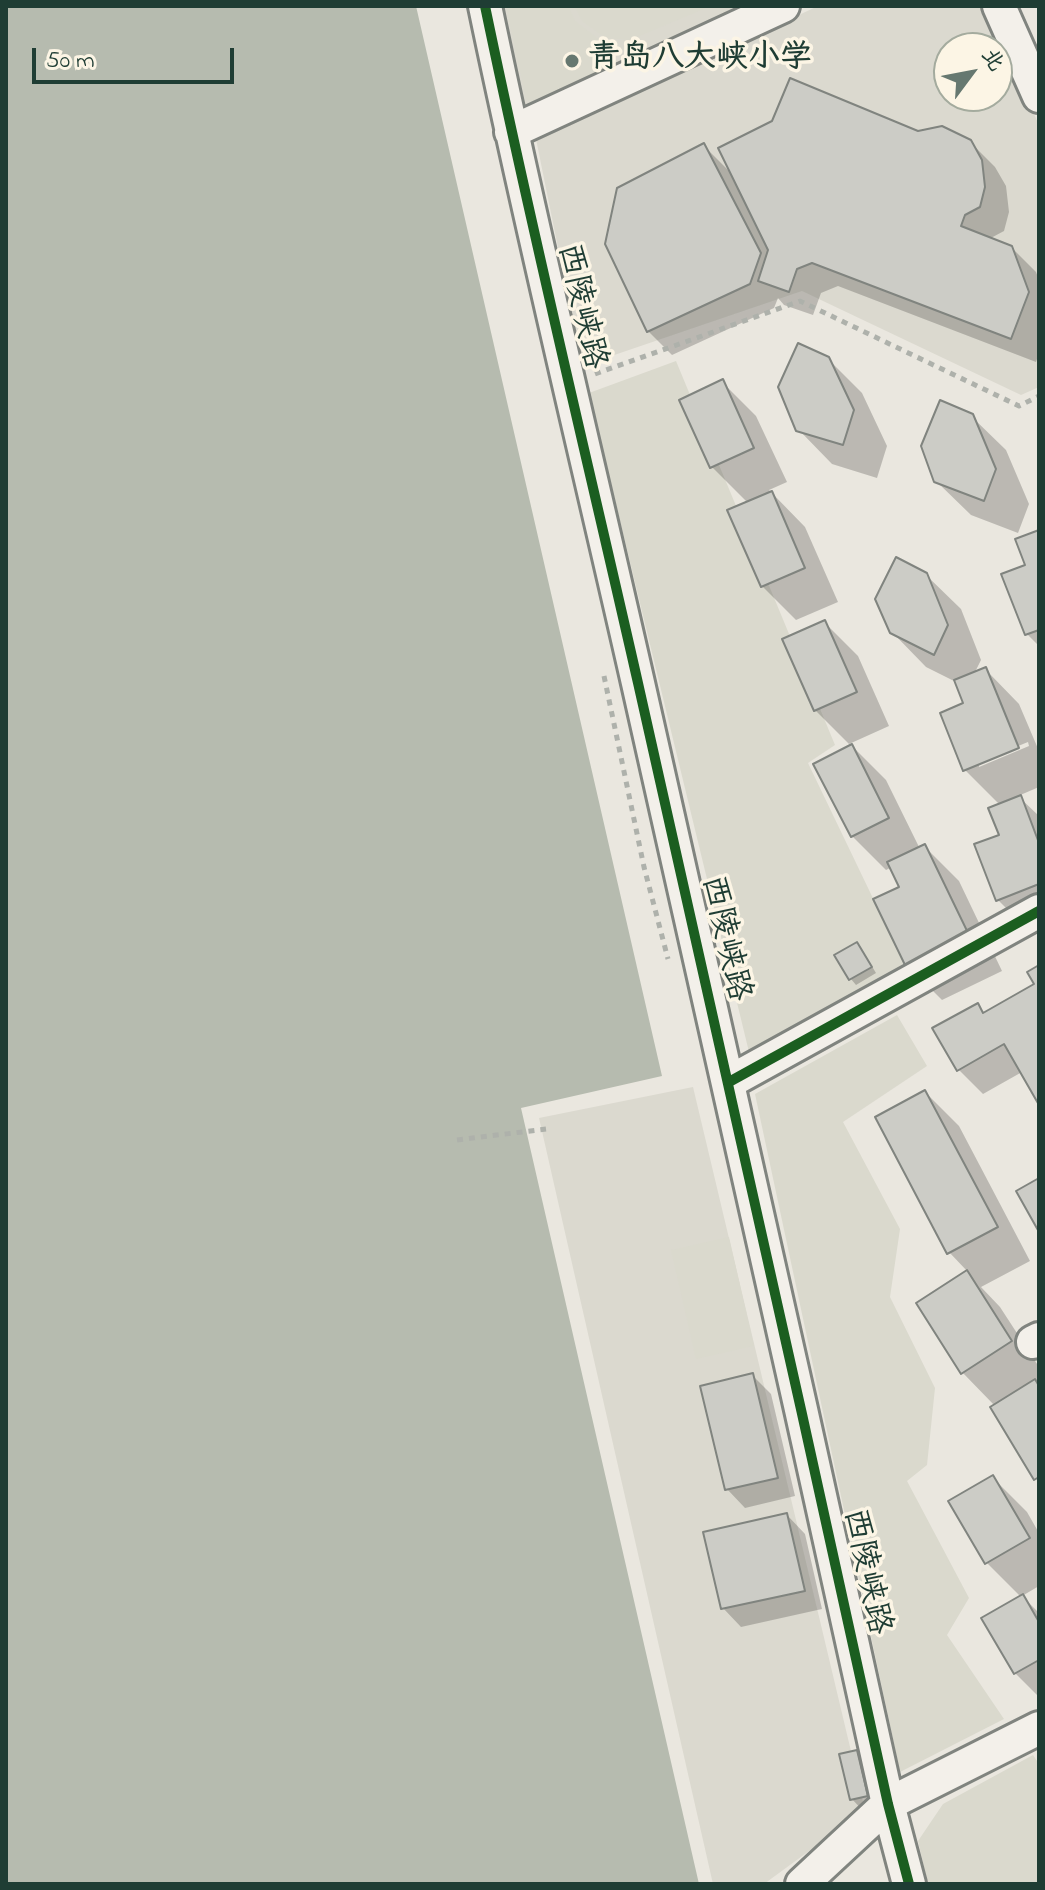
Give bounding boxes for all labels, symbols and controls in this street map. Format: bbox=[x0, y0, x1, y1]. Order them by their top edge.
scale bar bbox=[36, 32, 238, 82]
north arrow bbox=[933, 32, 1013, 112]
place label: 青岛八大峡小学 bbox=[588, 42, 812, 80]
text: 北 bbox=[972, 43, 1011, 78]
text: 50 m bbox=[46, 44, 95, 79]
marker: 青岛八大峡小学 bbox=[563, 52, 581, 70]
street label: 西陵峡路 bbox=[546, 240, 612, 374]
street label: 西陵峡路 bbox=[690, 872, 756, 1006]
street label: 西陵峡路 bbox=[832, 1505, 896, 1639]

